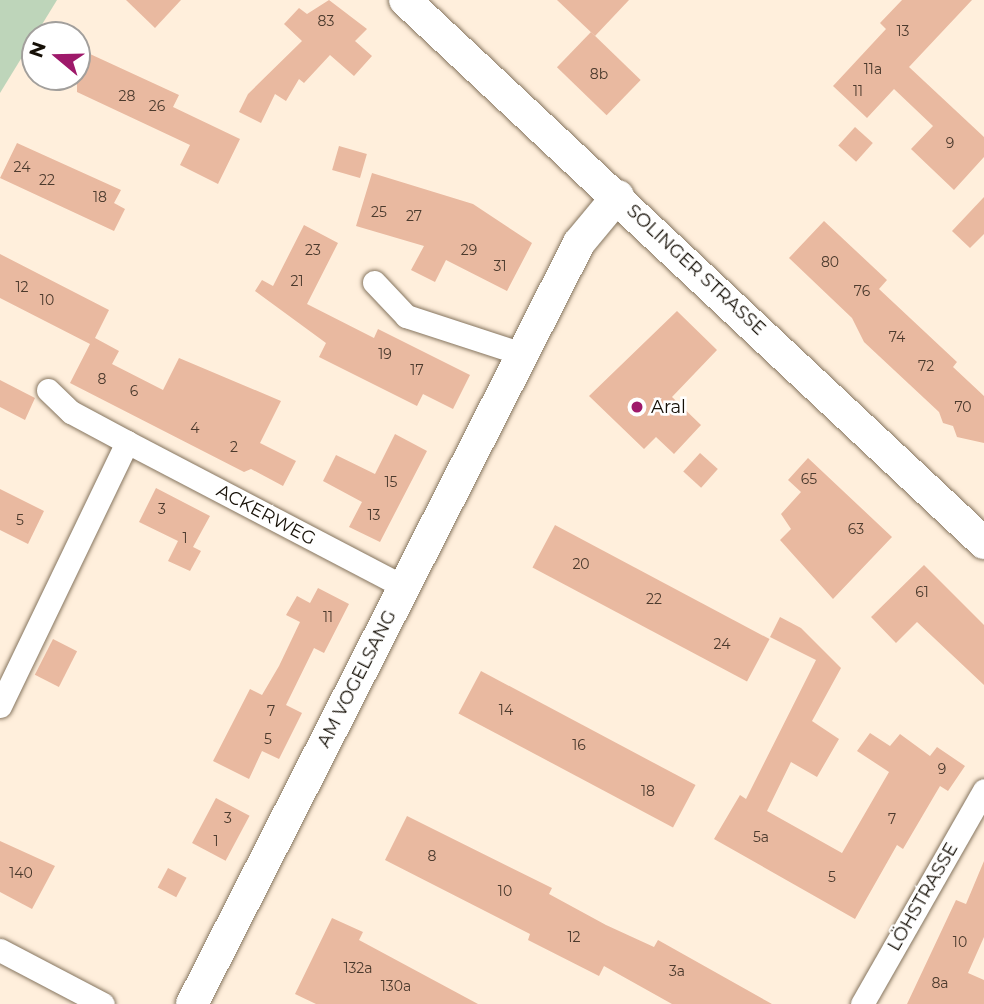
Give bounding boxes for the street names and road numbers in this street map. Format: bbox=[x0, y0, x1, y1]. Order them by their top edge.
street label: SOLINGER STRASSE bbox=[622, 200, 770, 340]
street label: ACKERWEG bbox=[213, 480, 319, 550]
street label: AM VOGELSANG bbox=[313, 607, 401, 751]
street label: LÖHSTRASSE bbox=[883, 839, 963, 955]

